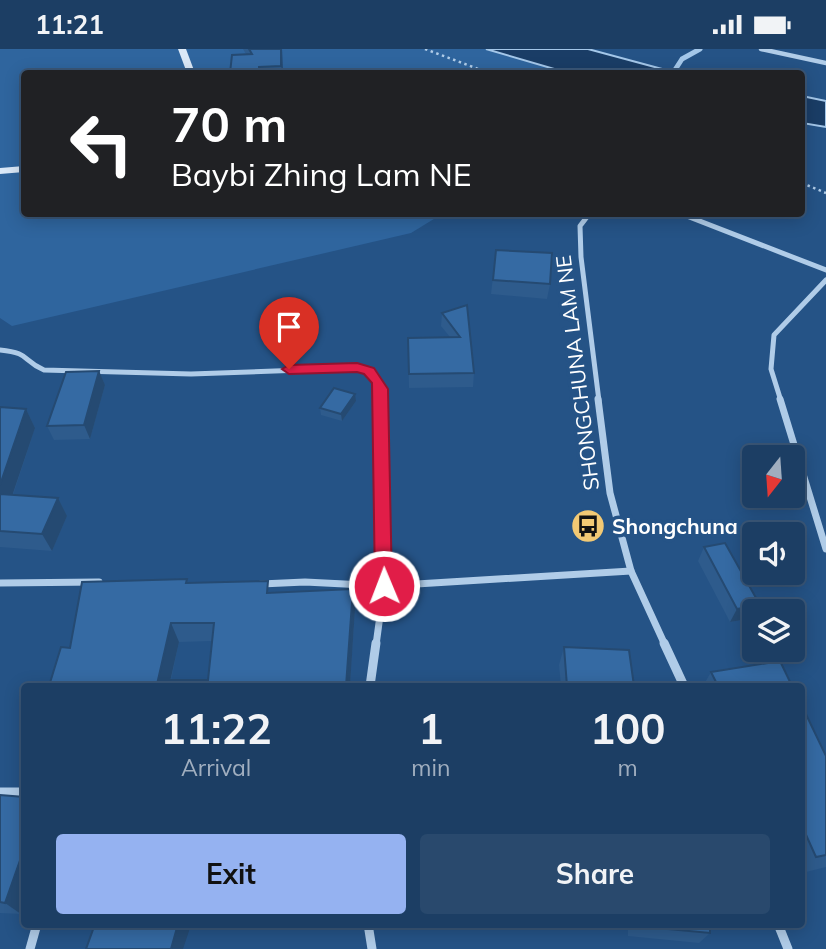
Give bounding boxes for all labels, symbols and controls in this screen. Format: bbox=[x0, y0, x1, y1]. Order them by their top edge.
text: 11:21 bbox=[35, 8, 104, 41]
text: 70 m bbox=[171, 93, 287, 154]
icon: left bbox=[56, 98, 147, 189]
text: Baybi Zhing Lam NE bbox=[171, 154, 472, 194]
street label: SHONGCHUNA LAM NE bbox=[550, 254, 604, 492]
pin bbox=[259, 297, 319, 369]
icon: arrive bbox=[270, 308, 308, 346]
north arrow bbox=[742, 445, 805, 507]
map controls bbox=[742, 445, 805, 662]
bus stop icon: Shongchuna bbox=[569, 507, 607, 545]
place label: Shongchuna bbox=[612, 513, 738, 539]
button: sound bbox=[742, 522, 805, 585]
position arrow bbox=[347, 549, 421, 623]
button: layers bbox=[742, 599, 805, 662]
text: 11:22 bbox=[161, 702, 272, 755]
text: 1 bbox=[418, 702, 443, 755]
text: 100 bbox=[590, 702, 665, 755]
text: Arrival bbox=[181, 753, 251, 782]
text: min bbox=[411, 753, 450, 782]
text: m bbox=[618, 753, 638, 782]
button: Exit bbox=[56, 834, 406, 914]
button: Share bbox=[420, 834, 770, 914]

